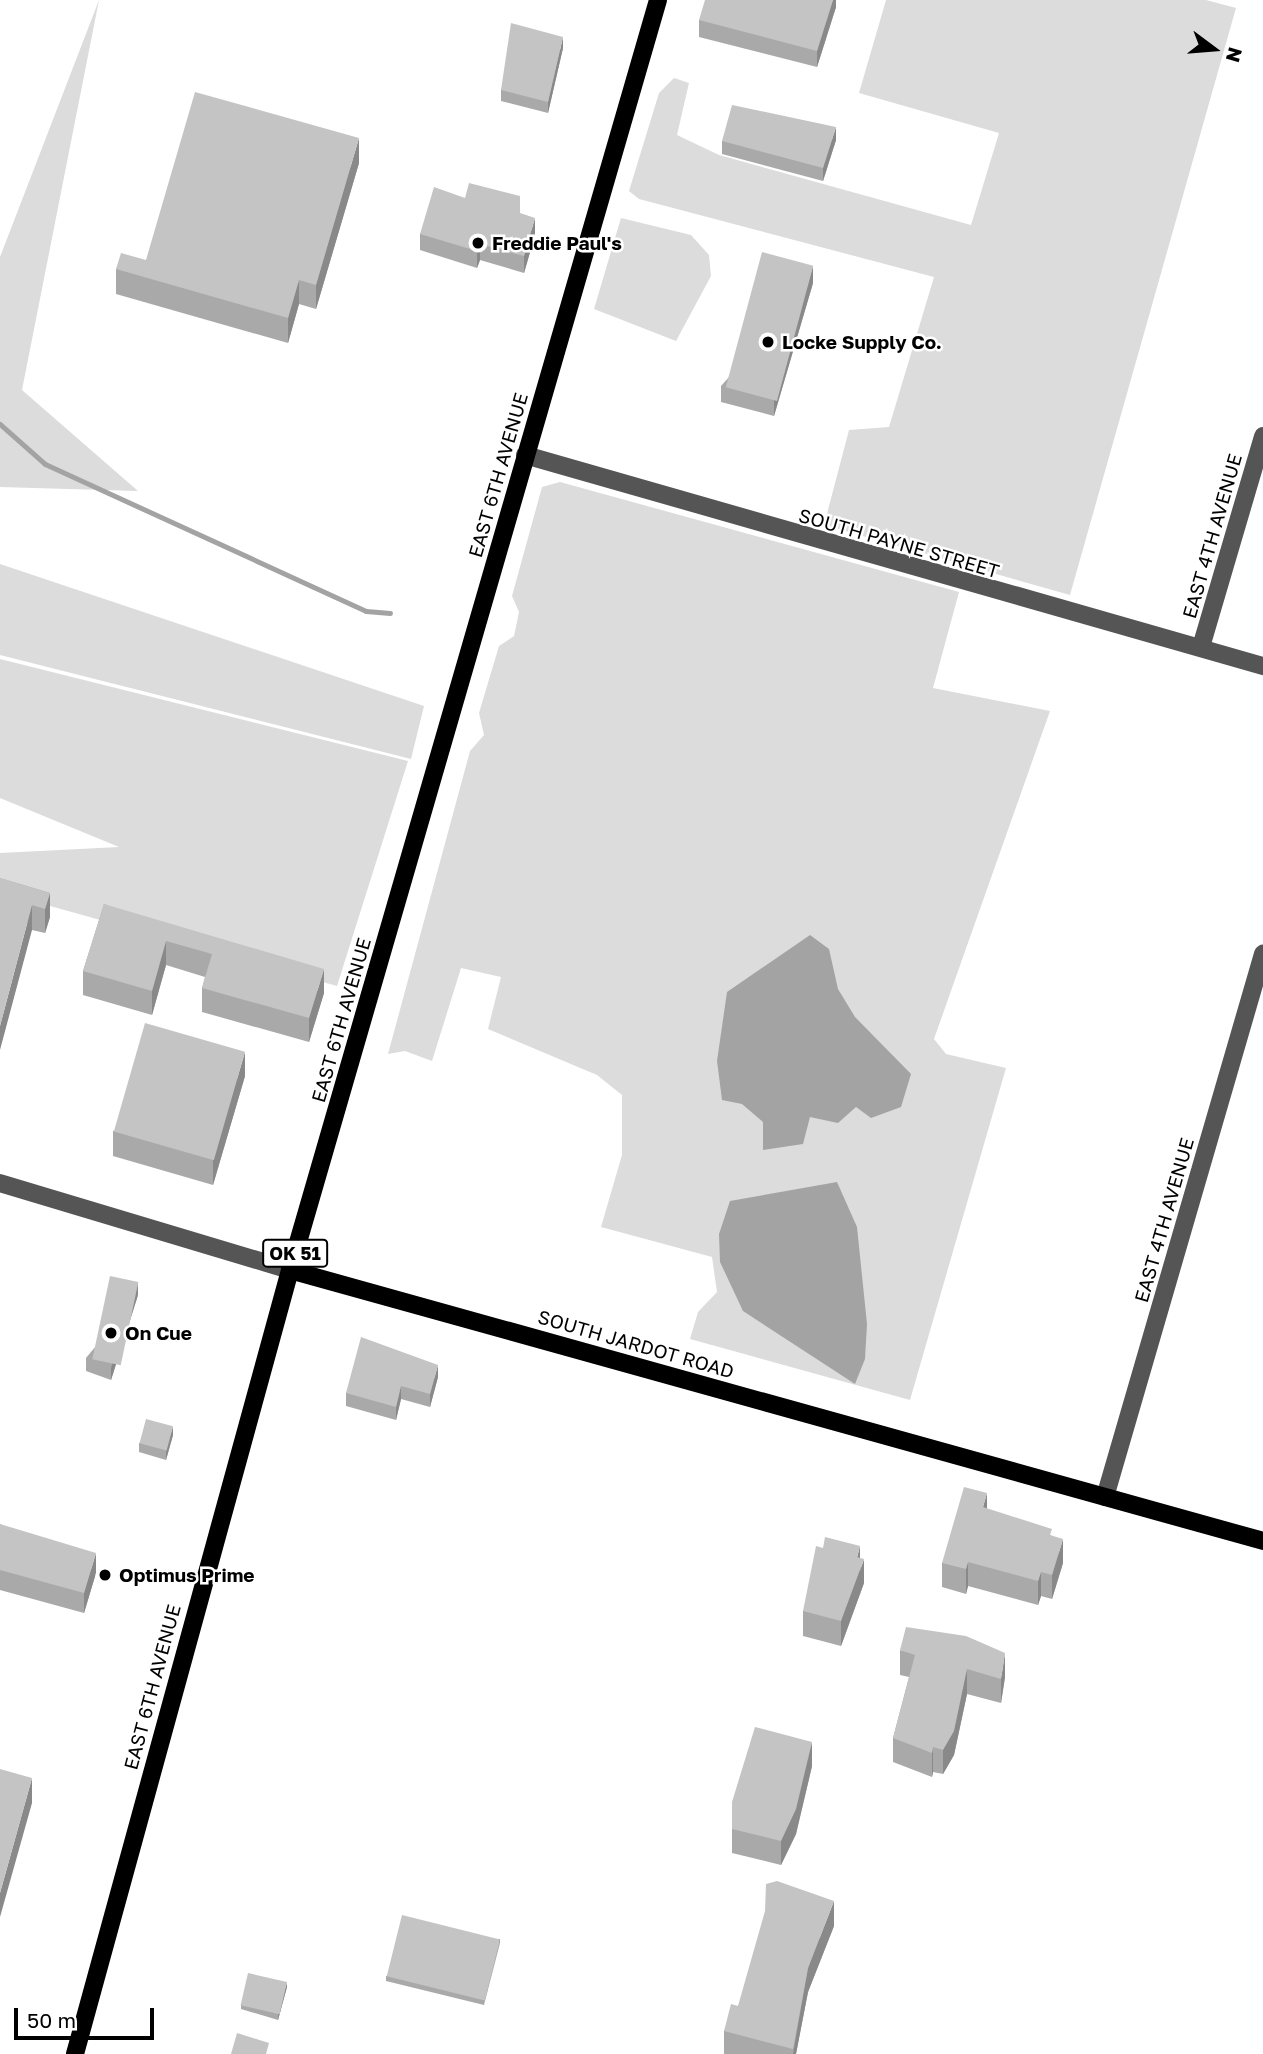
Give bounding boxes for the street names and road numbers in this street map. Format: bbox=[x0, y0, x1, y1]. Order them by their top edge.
street label: EAST 6TH AVENUE bbox=[464, 390, 532, 560]
street label: EAST 4TH AVENUE bbox=[1178, 451, 1246, 621]
street label: SOUTH PAYNE STREET bbox=[796, 503, 1002, 583]
street label: EAST 6TH AVENUE bbox=[307, 935, 375, 1105]
street label: EAST 4TH AVENUE bbox=[1130, 1135, 1198, 1305]
road number: OK 51 bbox=[262, 1238, 328, 1268]
street label: SOUTH JARDOT ROAD bbox=[535, 1305, 737, 1383]
street label: EAST 6TH AVENUE bbox=[119, 1602, 185, 1772]

